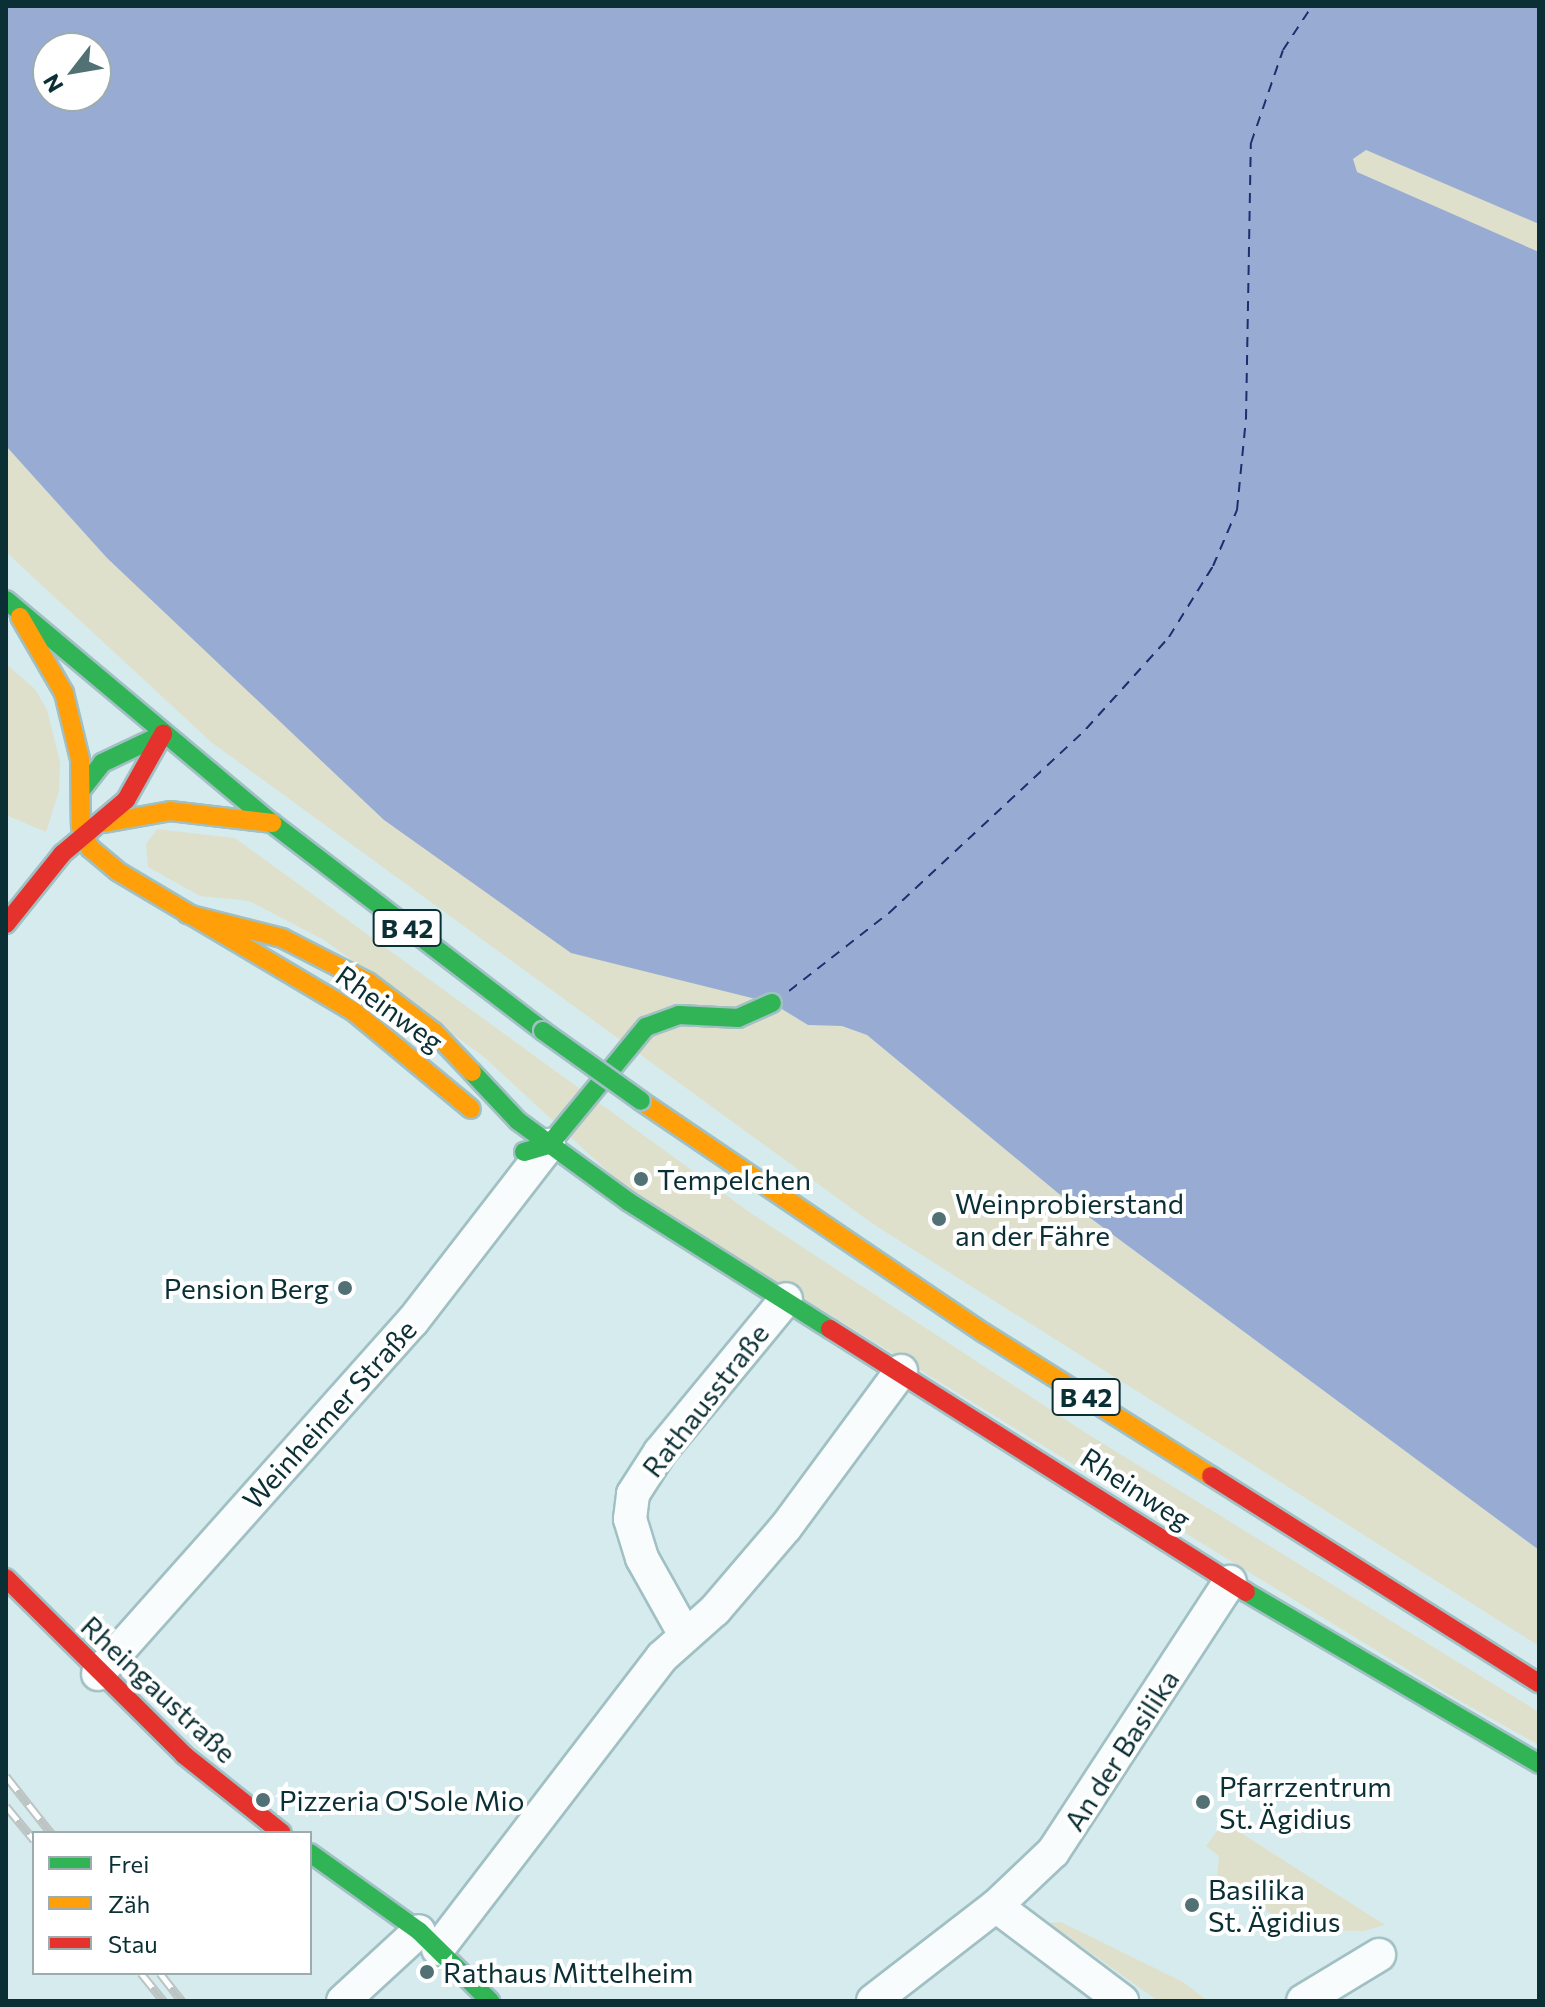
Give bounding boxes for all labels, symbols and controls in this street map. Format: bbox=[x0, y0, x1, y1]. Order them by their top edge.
north arrow bbox=[32, 32, 112, 112]
text: N bbox=[37, 70, 69, 98]
road number: B 42 bbox=[371, 906, 443, 950]
street label: Rheinweg bbox=[330, 958, 450, 1058]
place label: Tempelchen bbox=[657, 1162, 811, 1196]
marker: Tempelchen bbox=[632, 1170, 650, 1188]
place label: Weinprobierstand an der Fähre bbox=[955, 1186, 1184, 1252]
marker: Weinprobierstand an der Fähre bbox=[930, 1210, 948, 1228]
place label: Pension Berg bbox=[164, 1271, 329, 1305]
marker: Pension Berg bbox=[336, 1279, 354, 1297]
street label: Weinheimer Straße bbox=[235, 1312, 423, 1516]
street label: Rathausstraße bbox=[635, 1317, 775, 1483]
road number: B 42 bbox=[1050, 1375, 1122, 1419]
street label: Rheinweg bbox=[1075, 1440, 1197, 1536]
street label: Rheingaustraße bbox=[75, 1609, 243, 1769]
street label: An der Basilika bbox=[1057, 1663, 1185, 1837]
place label: Pfarrzentrum St. Ägidius bbox=[1219, 1769, 1392, 1835]
place label: Pizzeria O'Sole Mio bbox=[279, 1783, 524, 1817]
marker: Pizzeria O'Sole Mio bbox=[254, 1791, 272, 1809]
marker: Pfarrzentrum St. Ägidius bbox=[1194, 1793, 1212, 1811]
legend bbox=[32, 1831, 312, 1975]
text: Frei bbox=[108, 1849, 149, 1878]
place label: Basilika St. Ägidius bbox=[1208, 1872, 1340, 1938]
text: Zäh bbox=[108, 1889, 150, 1918]
marker: Basilika St. Ägidius bbox=[1183, 1896, 1201, 1914]
text: Stau bbox=[108, 1929, 158, 1958]
place label: Rathaus Mittelheim bbox=[443, 1955, 693, 1989]
marker: Rathaus Mittelheim bbox=[418, 1963, 436, 1981]

